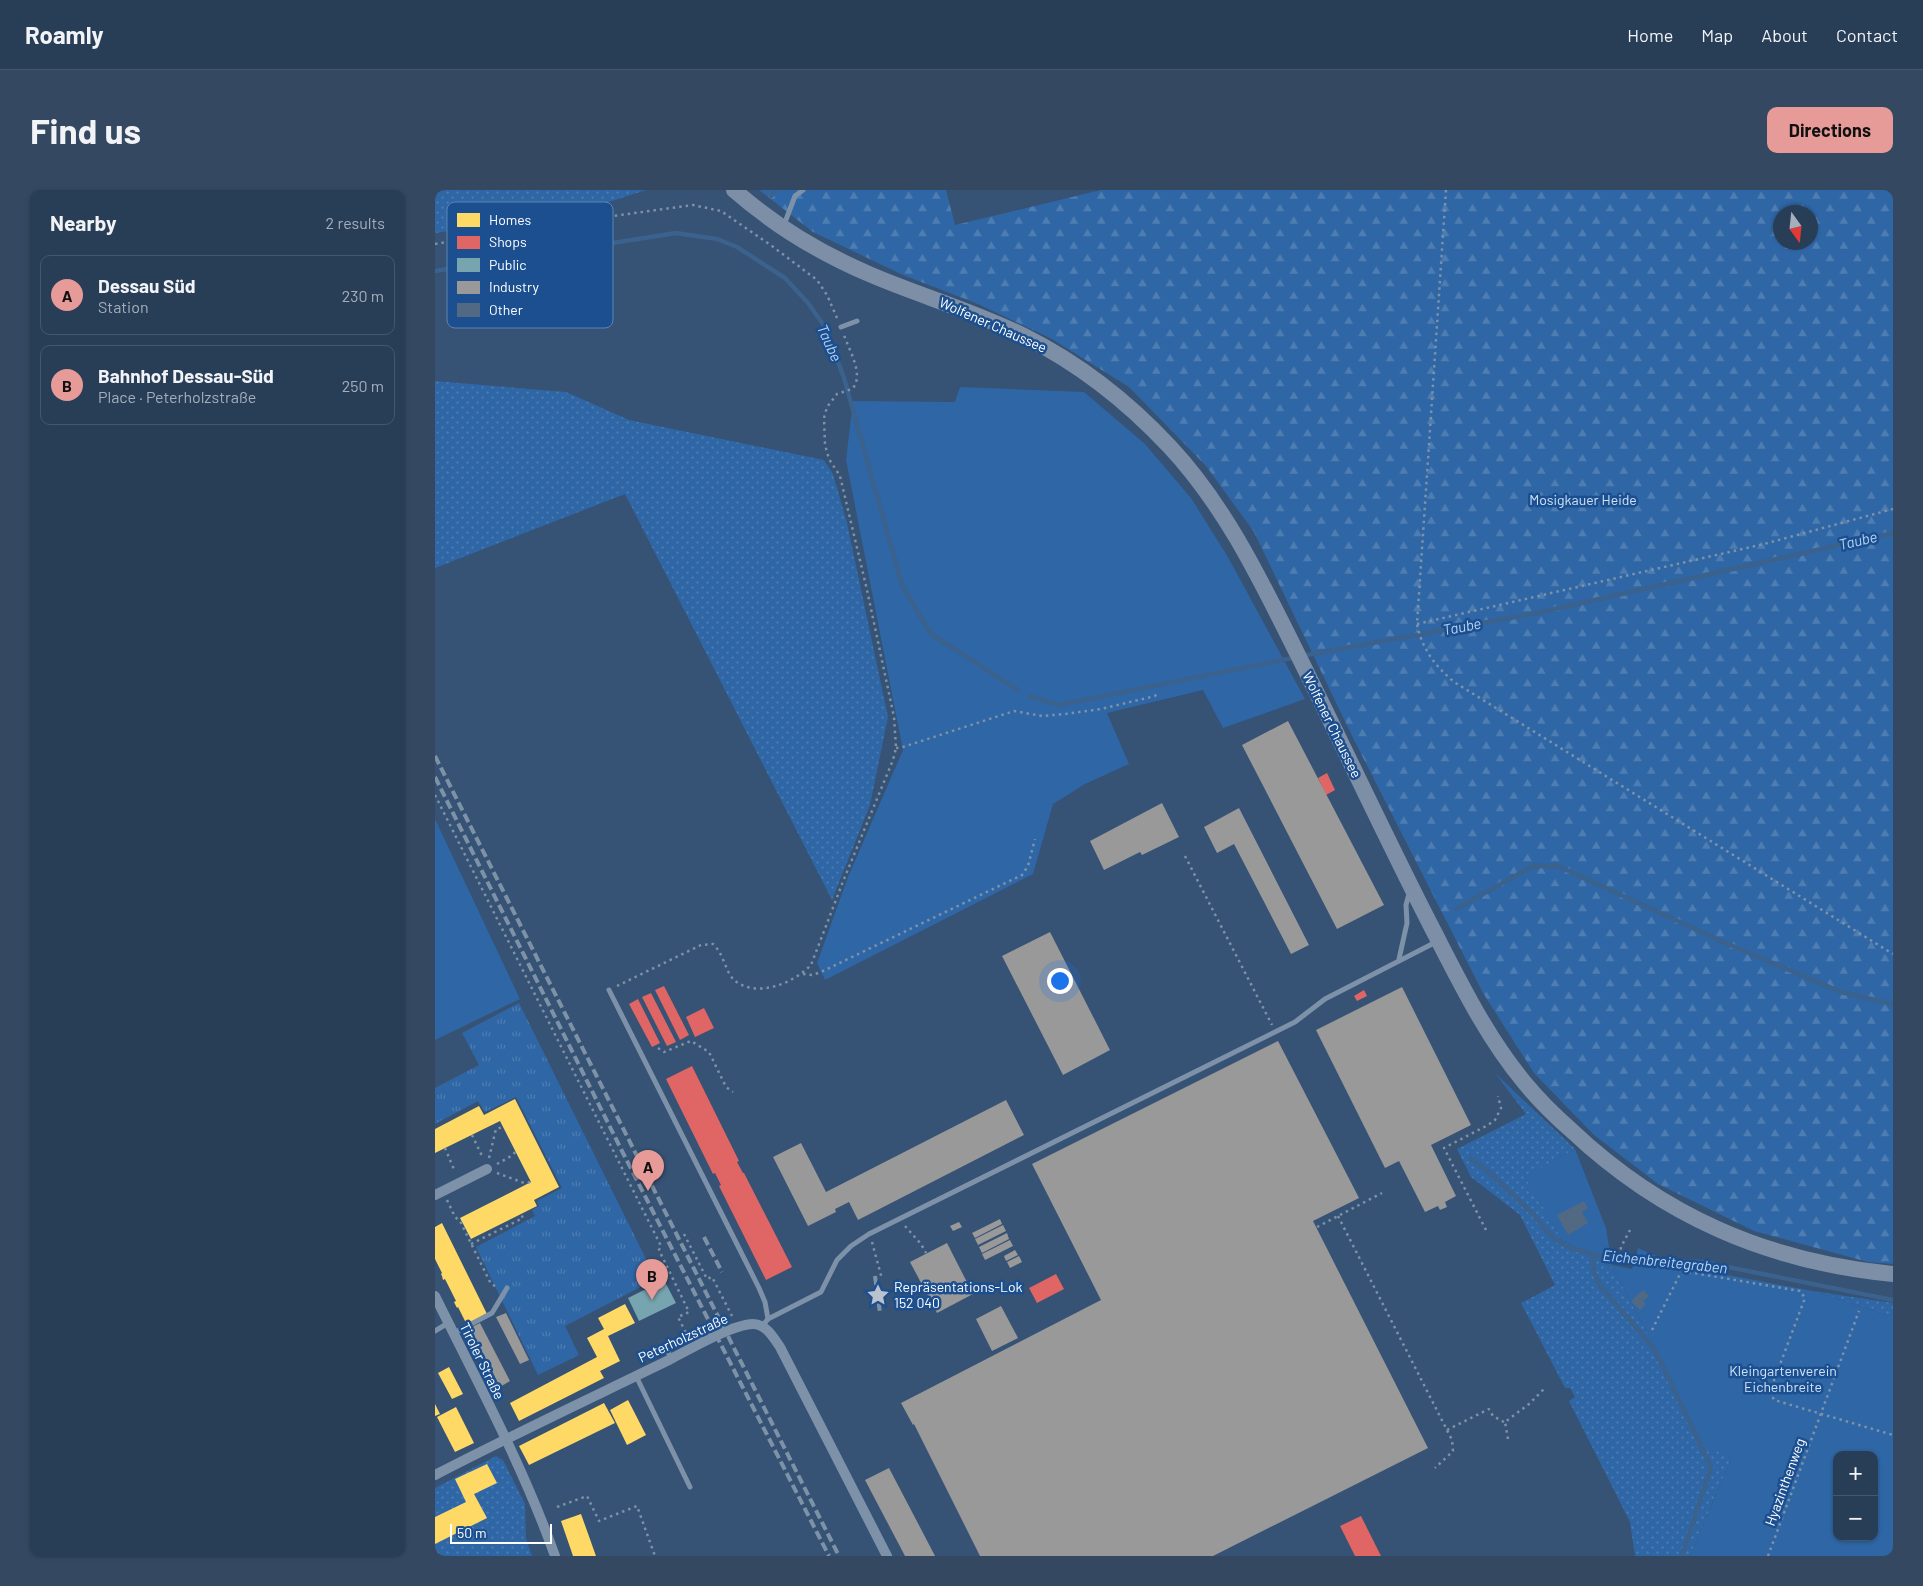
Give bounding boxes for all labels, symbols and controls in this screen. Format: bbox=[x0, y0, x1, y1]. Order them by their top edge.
text: Roamly bbox=[25, 20, 104, 49]
text: Home bbox=[1627, 24, 1673, 46]
text: Map bbox=[1701, 24, 1733, 46]
text: About bbox=[1761, 24, 1808, 46]
text: Contact bbox=[1836, 24, 1898, 46]
button: Directions bbox=[1767, 107, 1893, 153]
text: Find us bbox=[30, 109, 141, 151]
legend bbox=[447, 202, 613, 328]
north arrow bbox=[1773, 205, 1818, 250]
text: Nearby bbox=[50, 210, 116, 235]
text: Homes bbox=[489, 211, 532, 228]
text: 2 results bbox=[326, 213, 385, 232]
text: Shops bbox=[489, 233, 527, 250]
text: Public bbox=[489, 256, 527, 273]
text: Dessau Süd bbox=[98, 274, 196, 297]
text: Industry bbox=[489, 278, 540, 295]
text: A bbox=[62, 286, 72, 305]
text: 230 m bbox=[342, 286, 384, 305]
street label: Wolfener Chaussee bbox=[937, 293, 1050, 356]
text: Station bbox=[98, 297, 149, 316]
text: Other bbox=[489, 301, 523, 318]
water label: Taube bbox=[814, 321, 846, 364]
text: Bahnhof Dessau-Süd bbox=[98, 364, 274, 387]
text: B bbox=[62, 376, 72, 395]
text: 250 m bbox=[342, 376, 384, 395]
text: Place · Peterholzstraße bbox=[98, 387, 256, 406]
park label: Mosigkauer Heide bbox=[1529, 491, 1637, 508]
water label: Taube bbox=[1837, 527, 1879, 553]
water label: Taube bbox=[1441, 613, 1483, 639]
street label: Wolfener Chaussee bbox=[1299, 669, 1366, 781]
your location bbox=[1047, 968, 1073, 994]
pin: A bbox=[632, 1150, 664, 1191]
water label: Eichenbreitegraben bbox=[1602, 1246, 1728, 1277]
pin: B bbox=[636, 1259, 668, 1300]
place label: Repräsentations-Lok 152 040 bbox=[894, 1278, 1023, 1311]
place icon: Repräsentations-Lok 152 040 bbox=[865, 1282, 891, 1308]
street label: Peterholzstraße bbox=[635, 1309, 730, 1366]
street label: Tiroler Straße bbox=[457, 1320, 508, 1402]
park label: Kleingartenverein Eichenbreite bbox=[1729, 1362, 1837, 1395]
street label: Hyazinthenweg bbox=[1761, 1436, 1808, 1528]
map controls bbox=[1833, 1451, 1878, 1541]
button: + bbox=[1833, 1451, 1878, 1496]
button: − bbox=[1833, 1496, 1878, 1541]
scale bar bbox=[450, 1521, 553, 1544]
text: 50 m bbox=[457, 1524, 486, 1541]

